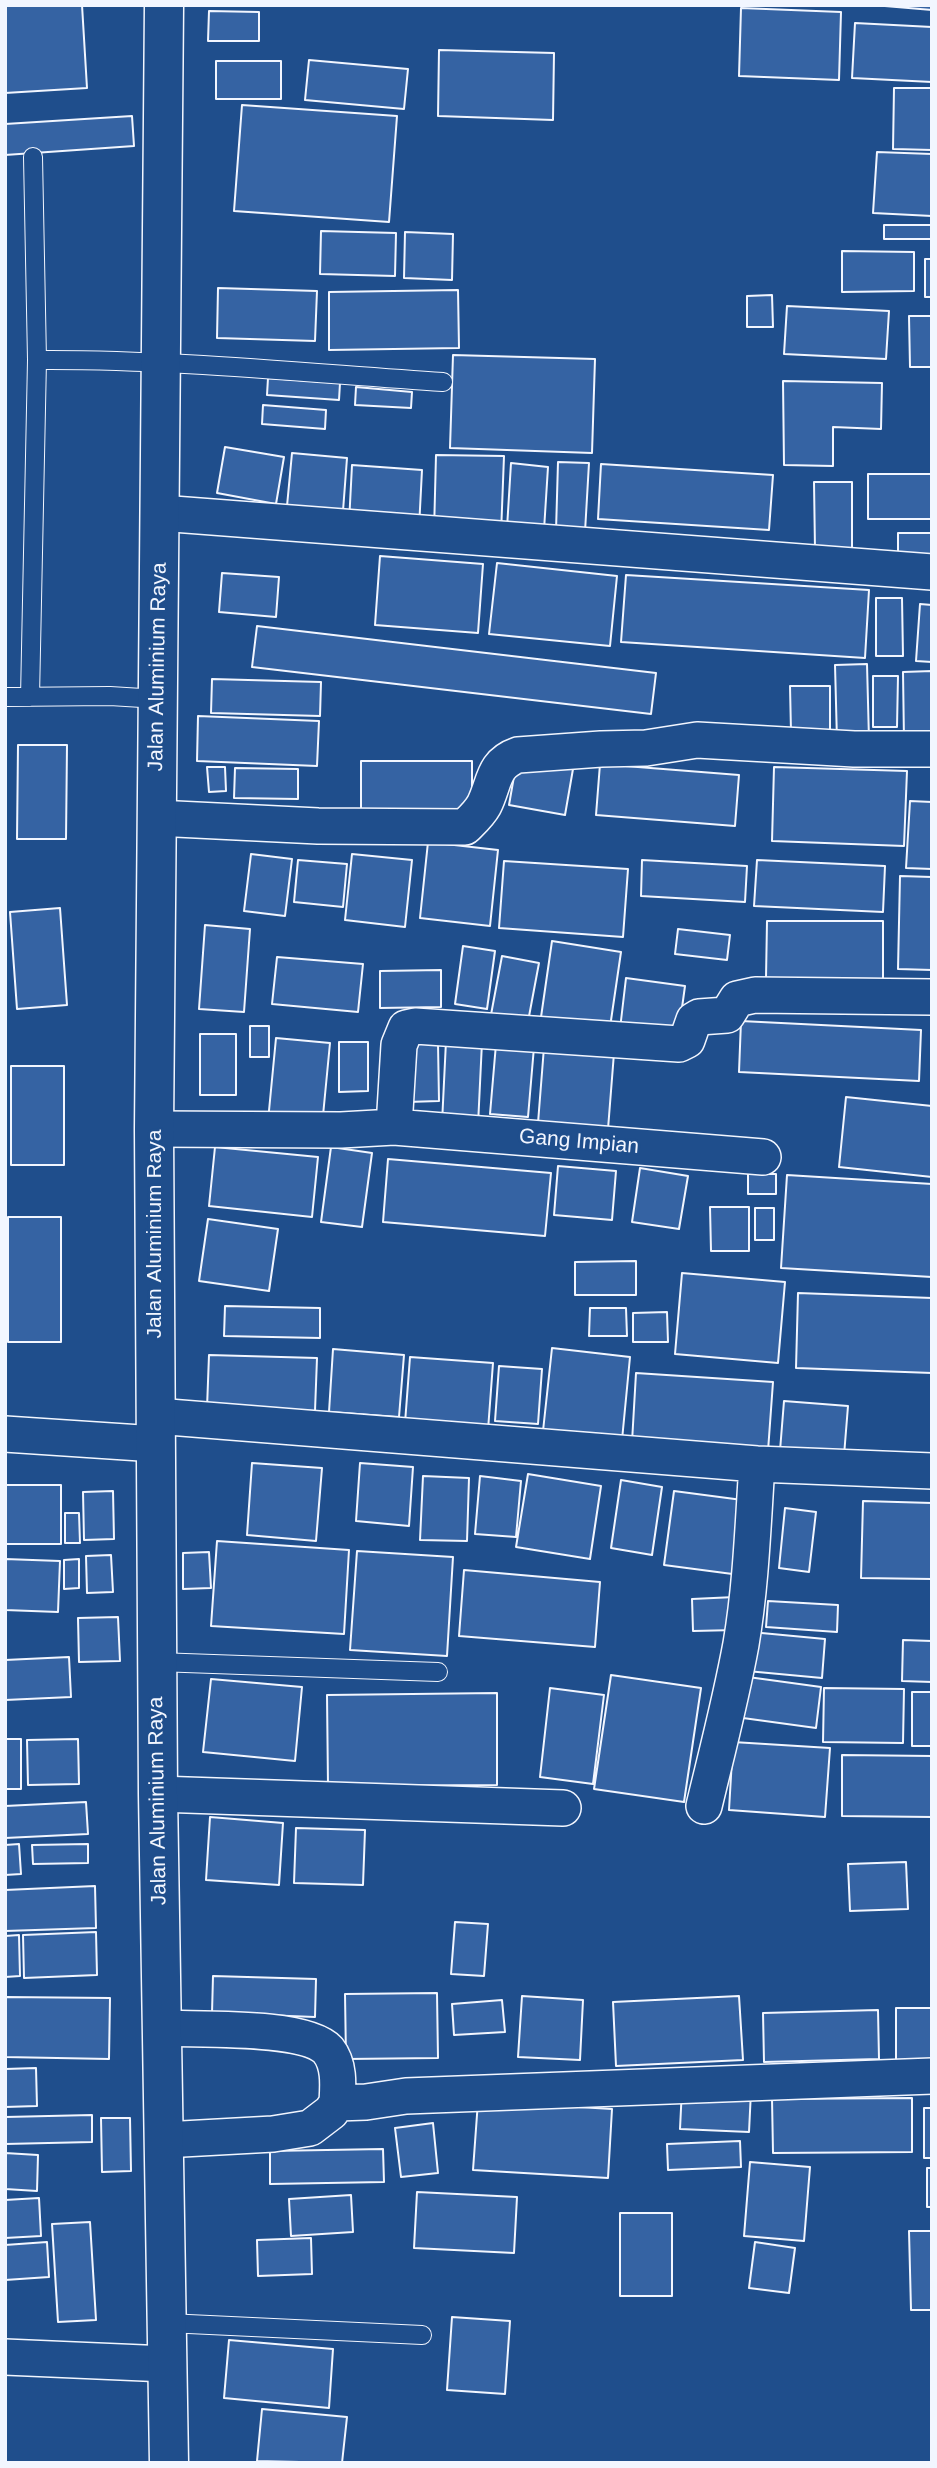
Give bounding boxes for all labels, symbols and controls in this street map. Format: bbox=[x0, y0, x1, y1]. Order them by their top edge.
street label: Jalan Aluminium Raya bbox=[144, 562, 172, 772]
street label: Gang Impian bbox=[518, 1124, 640, 1160]
street label: Jalan Aluminium Raya bbox=[142, 1130, 168, 1338]
street label: Jalan Aluminium Raya bbox=[144, 1696, 172, 1906]

